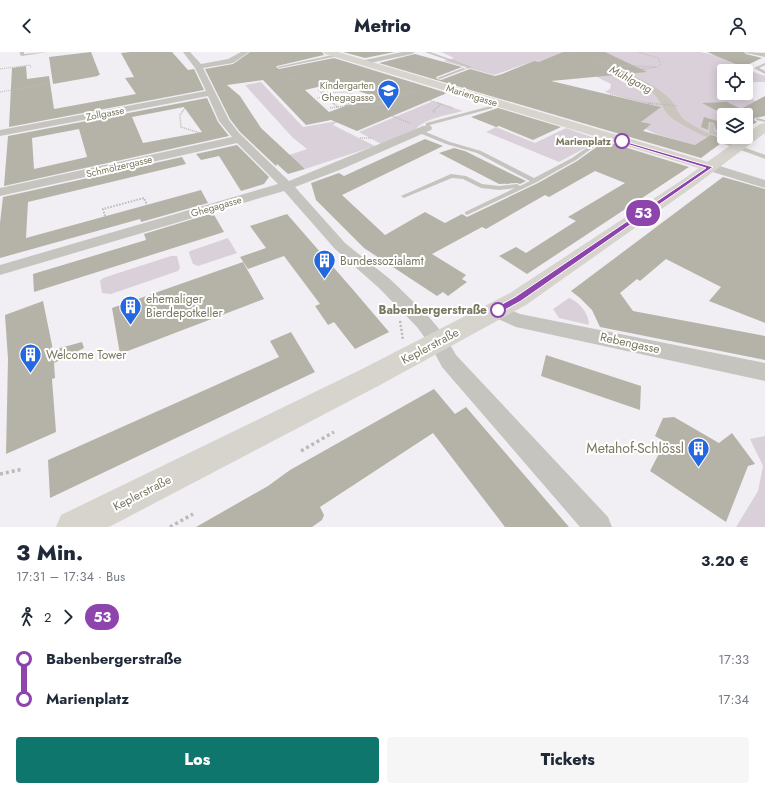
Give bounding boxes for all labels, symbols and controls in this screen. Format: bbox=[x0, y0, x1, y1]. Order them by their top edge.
text: Metrio bbox=[354, 13, 411, 39]
icon: back bbox=[16, 15, 38, 37]
icon: person bbox=[727, 15, 749, 37]
water label: Mühlgang bbox=[607, 61, 655, 97]
map controls bbox=[717, 64, 753, 144]
button: locate bbox=[717, 64, 753, 100]
place label: Kindergarten Ghegagasse bbox=[320, 78, 374, 105]
school or university icon: Kindergarten Ghegagasse bbox=[376, 78, 402, 111]
street label: Mariengasse bbox=[444, 81, 499, 110]
street label: Zollgasse bbox=[85, 102, 126, 125]
button: layers bbox=[717, 108, 753, 144]
marker: Marienplatz bbox=[614, 133, 630, 149]
place label: Marienplatz bbox=[556, 134, 612, 149]
street label: Schmölzergasse bbox=[84, 152, 154, 181]
street label: Ghegagasse bbox=[189, 192, 243, 221]
line badge: 53 bbox=[625, 200, 661, 226]
text: 53 bbox=[634, 203, 652, 223]
building icon: Bundessozialamt bbox=[311, 248, 337, 281]
place label: Bundessozialamt bbox=[340, 252, 424, 270]
place label: ehemaliger Bierdepotkeller bbox=[146, 290, 223, 322]
building icon: ehemaliger Bierdepotkeller bbox=[117, 293, 143, 326]
place label: Babenbergerstraße bbox=[378, 301, 487, 319]
marker: Babenbergerstraße bbox=[490, 302, 506, 318]
street label: Keplerstraße bbox=[398, 323, 462, 369]
street label: Rebengasse bbox=[598, 328, 662, 358]
building icon: Welcome Tower bbox=[18, 342, 44, 375]
place label: Welcome Tower bbox=[46, 346, 127, 364]
building icon: Metahof-Schlössl bbox=[686, 435, 712, 468]
place label: Metahof-Schlössl bbox=[586, 438, 684, 458]
street label: Keplerstraße bbox=[110, 471, 174, 515]
text: 3 Min. bbox=[16, 536, 83, 568]
text: 3.20 € bbox=[701, 550, 749, 572]
text: 17:31 – 17:34 · Bus bbox=[16, 567, 125, 586]
icon: walk bbox=[16, 606, 38, 628]
icon: forward bbox=[57, 606, 79, 628]
text: 53 bbox=[93, 607, 111, 627]
text: 2 bbox=[44, 608, 51, 627]
text: Babenbergerstraße bbox=[46, 648, 182, 670]
text: 17:33 bbox=[718, 650, 749, 669]
text: Marienplatz bbox=[46, 688, 129, 710]
text: 17:34 bbox=[718, 690, 749, 709]
button: Los bbox=[16, 737, 379, 783]
button: Tickets bbox=[387, 737, 749, 783]

